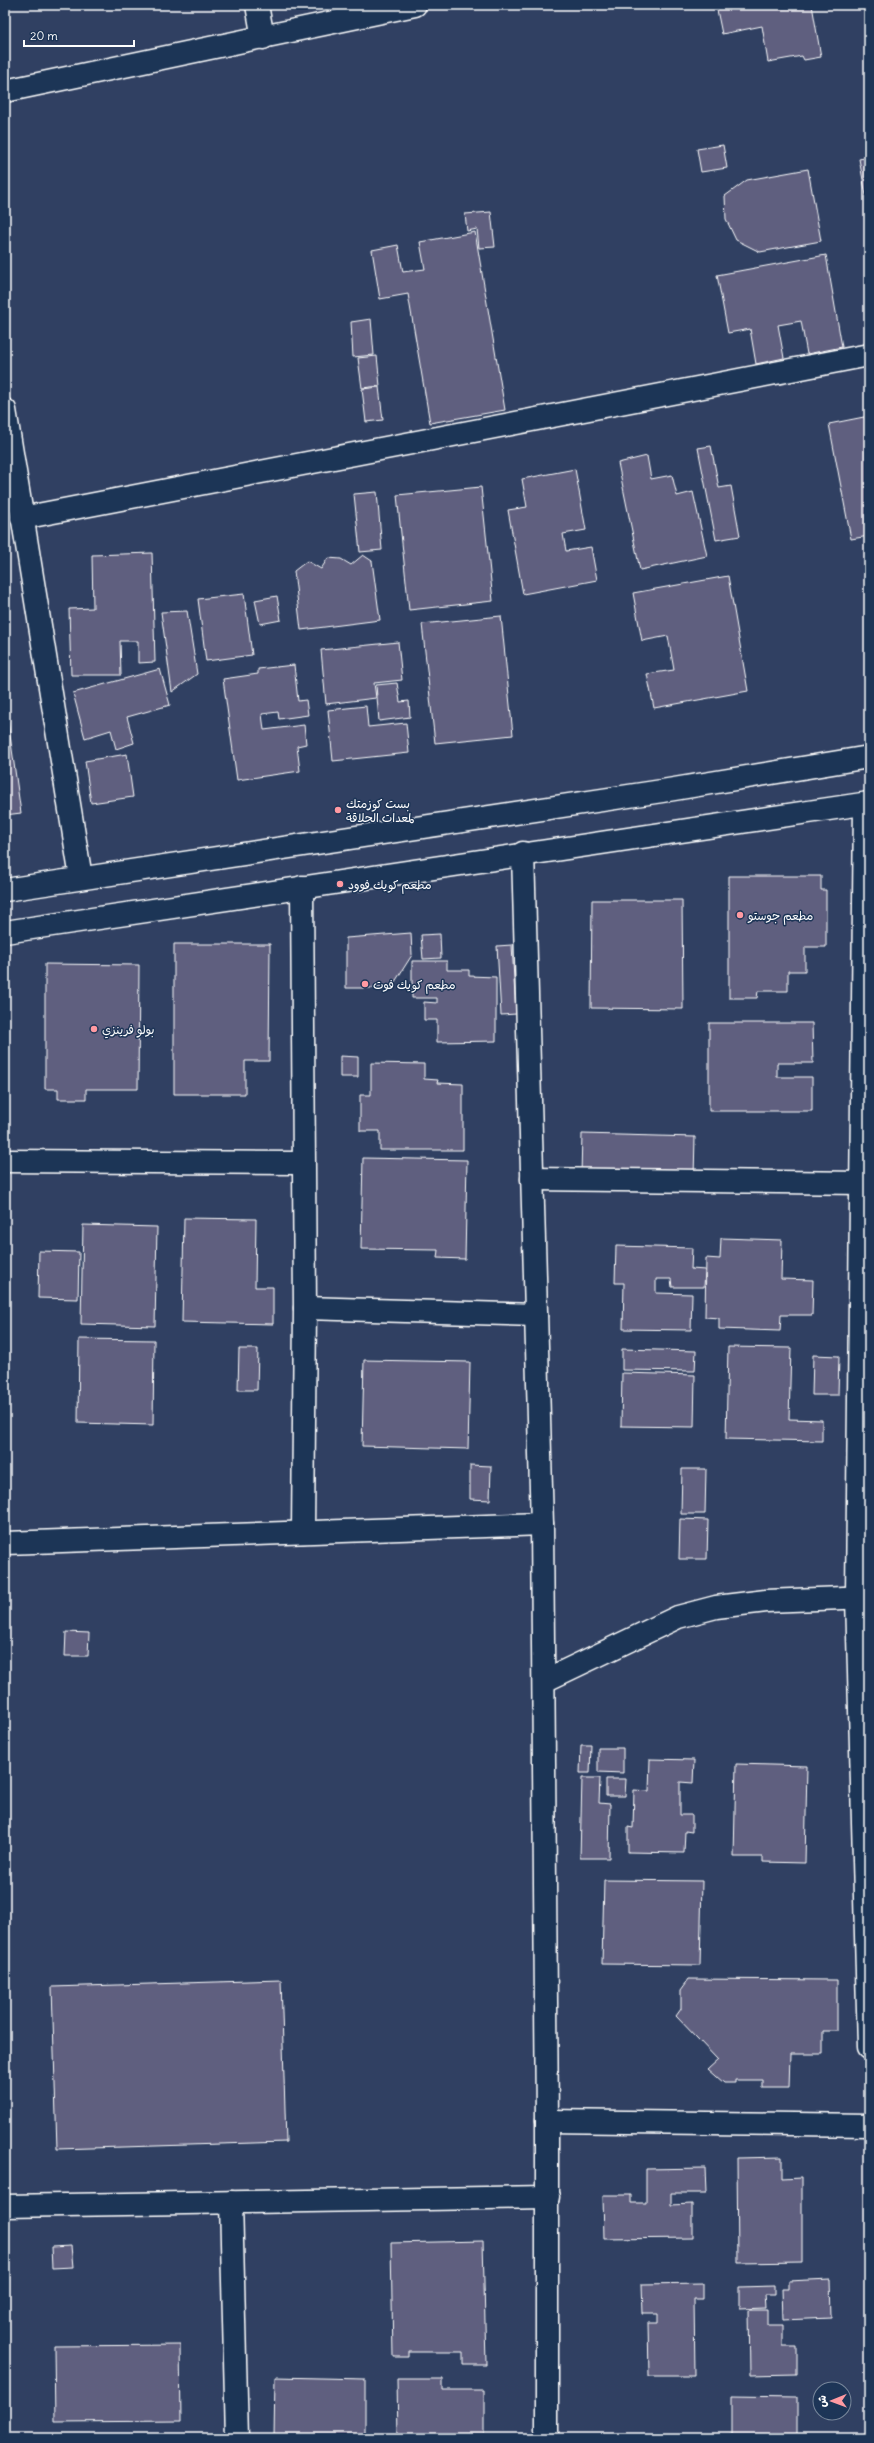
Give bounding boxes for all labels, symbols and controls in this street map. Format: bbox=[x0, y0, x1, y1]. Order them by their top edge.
scale bar bbox=[24, 22, 134, 48]
text: 20 m bbox=[30, 28, 58, 43]
place label: بست كوزمتك لمعدات الحلاقة bbox=[346, 796, 415, 825]
marker: بست كوزمتك لمعدات الحلاقة bbox=[333, 805, 343, 815]
place label: مطعم كويك فوود bbox=[348, 877, 432, 894]
marker: مطعم كويك فوود bbox=[335, 879, 345, 889]
place label: مطعم جوستو bbox=[747, 908, 813, 925]
marker: مطعم جوستو bbox=[735, 910, 745, 920]
place label: مطعم كويك فوت bbox=[373, 977, 456, 994]
marker: مطعم كويك فوت bbox=[360, 979, 370, 989]
place label: بولو فرينزي bbox=[102, 1022, 155, 1039]
marker: بولو فرينزي bbox=[89, 1024, 99, 1034]
north arrow bbox=[812, 2381, 852, 2421]
text: ش bbox=[815, 2395, 829, 2407]

